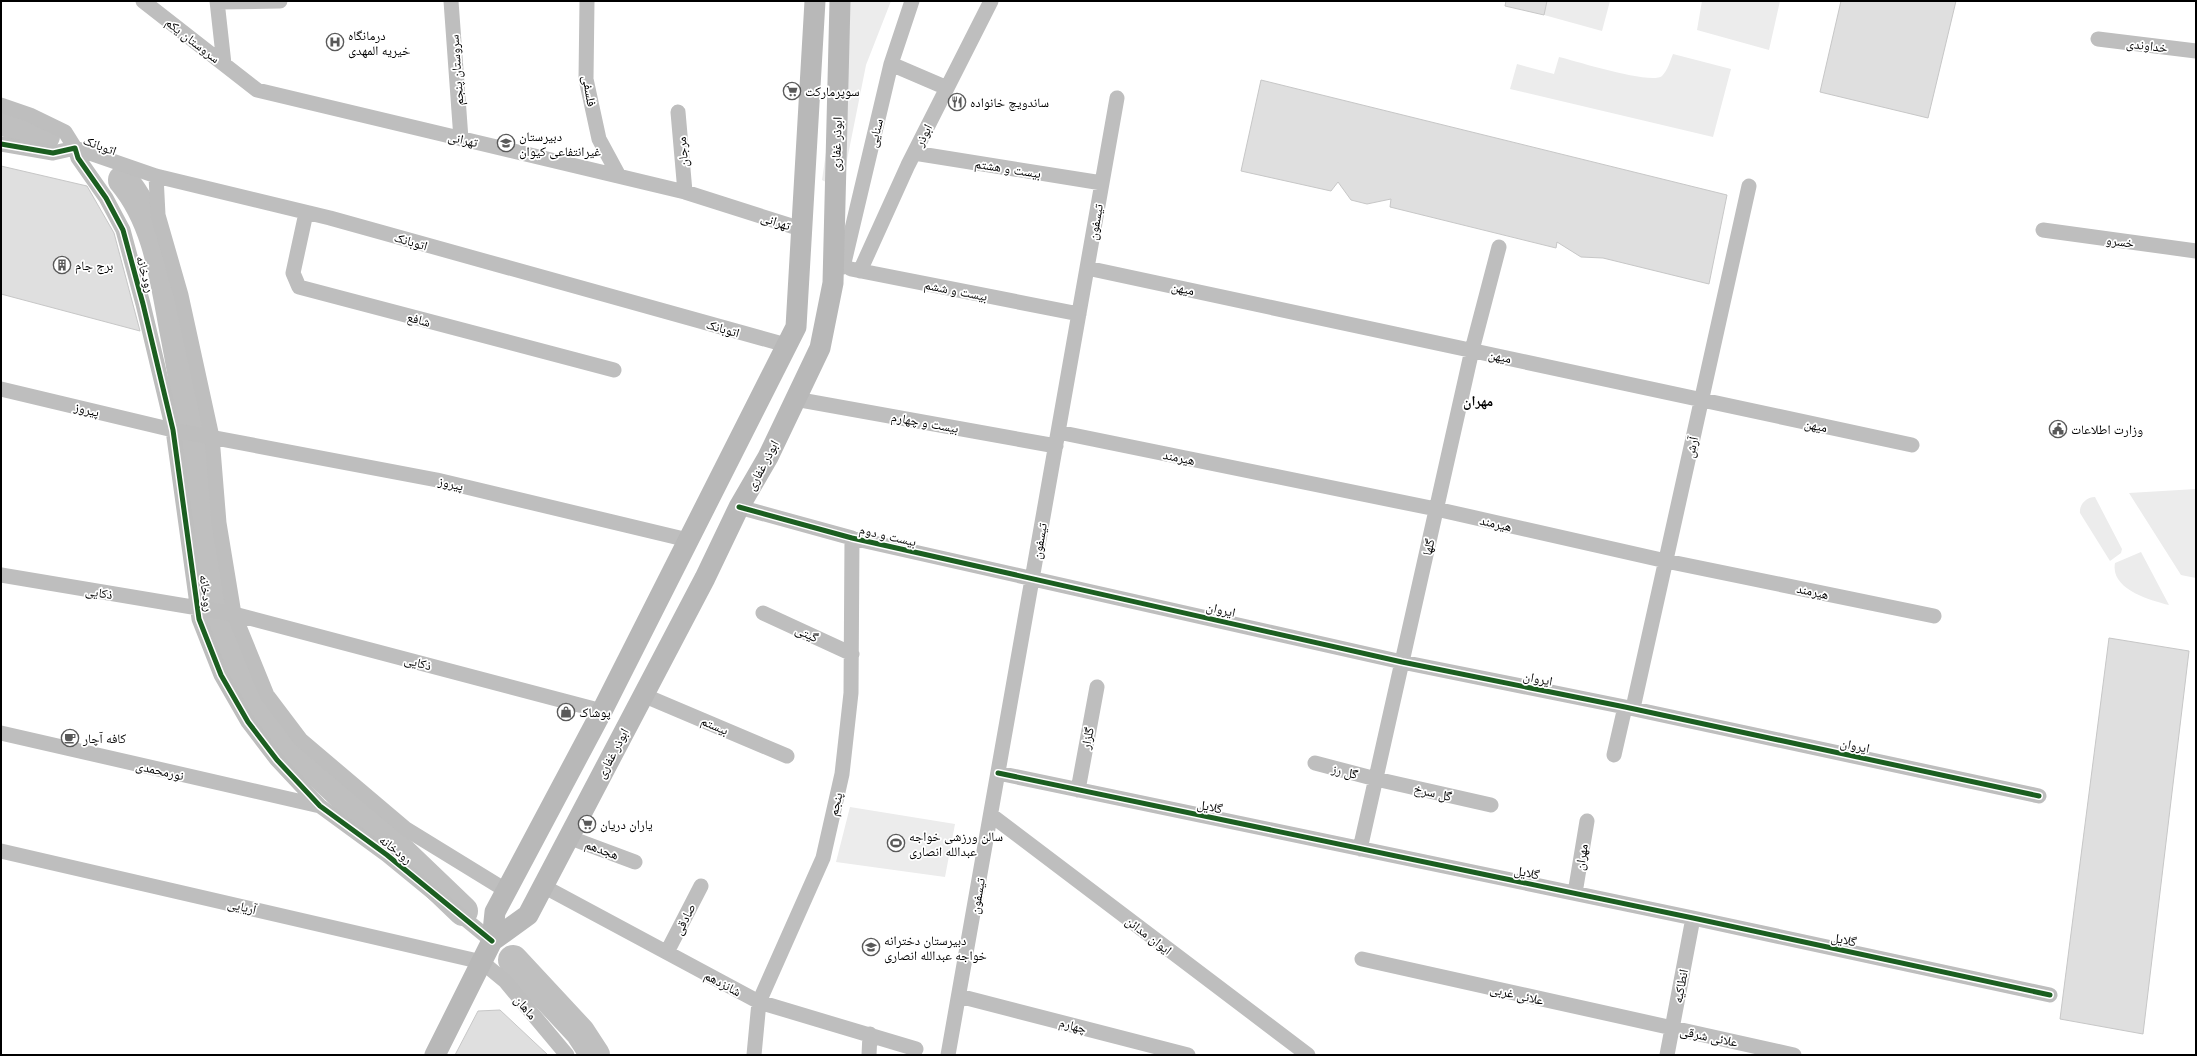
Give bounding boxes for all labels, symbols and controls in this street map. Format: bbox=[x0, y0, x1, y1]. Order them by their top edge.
street label: سروستان یکم bbox=[161, 14, 223, 68]
place label: درمانگاه خیریه المهدی bbox=[348, 27, 410, 60]
hospital icon: درمانگاه خیریه المهدی bbox=[325, 32, 345, 52]
street label: سروستان پنجم bbox=[446, 34, 468, 106]
street label: خداوندی bbox=[2125, 35, 2169, 57]
street label: فلسفی bbox=[578, 74, 600, 108]
supermarket icon: سوپرمارکت bbox=[782, 81, 802, 101]
place label: سوپرمارکت bbox=[805, 83, 860, 101]
restaurant icon: ساندویچ خانواده bbox=[947, 92, 967, 112]
place label: ساندویچ خانواده bbox=[970, 94, 1049, 112]
street label: ابوذر غفاری bbox=[827, 117, 847, 172]
street label: سنایی bbox=[864, 117, 888, 149]
street label: ابوذر bbox=[910, 121, 937, 151]
street label: تهرانی bbox=[446, 128, 480, 152]
place label: دبیرستان غیرانتفاعی کیوان bbox=[519, 128, 601, 161]
street label: اتوبانک bbox=[81, 132, 119, 160]
school or university icon: دبیرستان غیرانتفاعی کیوان bbox=[496, 133, 516, 153]
street label: مرجان bbox=[673, 136, 693, 168]
street label: بیست و هشتم bbox=[973, 155, 1042, 183]
street label: تیسفون bbox=[1084, 202, 1108, 242]
street label: تهرانی bbox=[759, 209, 793, 235]
street label: اتوبانک bbox=[392, 229, 430, 255]
street label: خسرو bbox=[2105, 231, 2135, 253]
street label: رودخانه bbox=[131, 254, 159, 295]
building icon: برج جام bbox=[52, 255, 72, 275]
place label: برج جام bbox=[75, 257, 113, 275]
street label: بیست و ششم bbox=[923, 276, 989, 306]
street label: میهن bbox=[1170, 278, 1196, 300]
street label: شافع bbox=[405, 308, 432, 332]
street label: اتوبانک bbox=[704, 316, 742, 342]
street label: میهن bbox=[1487, 346, 1513, 368]
district label: مهران bbox=[1463, 392, 1493, 411]
street label: پیروز bbox=[71, 398, 101, 422]
street label: بیست و چهارم bbox=[890, 408, 960, 438]
street label: میهن bbox=[1803, 415, 1829, 437]
public building icon: وزارت اطلاعات bbox=[2048, 419, 2068, 439]
place label: وزارت اطلاعات bbox=[2071, 421, 2143, 439]
street label: آرش bbox=[1681, 434, 1703, 459]
street label: ابوذر غفاری bbox=[742, 437, 784, 494]
street label: هیرمند bbox=[1161, 446, 1196, 470]
street label: پیروز bbox=[435, 472, 465, 496]
street label: هیرمند bbox=[1478, 512, 1514, 536]
street label: بیست و دوم bbox=[857, 521, 918, 551]
street label: تیسفون bbox=[1028, 521, 1052, 561]
street label: گلها bbox=[1418, 536, 1440, 557]
street label: رودخانه bbox=[194, 573, 218, 613]
street label: هیرمند bbox=[1795, 580, 1831, 604]
street label: ذکایی bbox=[84, 582, 114, 604]
street label: ایروان bbox=[1204, 598, 1237, 622]
street label: گیتی bbox=[792, 621, 822, 647]
street label: ذکایی bbox=[402, 651, 433, 675]
street label: ایروان bbox=[1522, 667, 1554, 691]
shop icon: پوشاک bbox=[556, 702, 576, 722]
place label: پوشاک bbox=[579, 704, 611, 722]
street label: بیستم bbox=[698, 712, 731, 740]
street label: ابوذر غفاری bbox=[592, 725, 634, 782]
street label: گلزار bbox=[1077, 725, 1099, 752]
cafe icon: کافه آچار bbox=[60, 728, 80, 748]
place label: کافه آچار bbox=[82, 730, 127, 748]
street label: ایروان bbox=[1838, 734, 1871, 758]
street label: نورمحمدی bbox=[134, 757, 186, 785]
street label: گل رز bbox=[1329, 760, 1360, 784]
street label: گل سرخ bbox=[1412, 780, 1454, 806]
street label: پنجم bbox=[825, 790, 847, 818]
street label: گلایل bbox=[1195, 796, 1225, 819]
supermarket icon: یاران دریان bbox=[577, 814, 597, 834]
place label: یاران دریان bbox=[600, 816, 653, 834]
place label: سالن ورزشی خواجه عبدالله انصاری bbox=[909, 828, 1003, 861]
street label: رودخانه bbox=[375, 831, 416, 868]
sports icon: سالن ورزشی خواجه عبدالله انصاری bbox=[886, 833, 906, 853]
street label: هجدهم bbox=[582, 836, 621, 864]
street label: مهران bbox=[1571, 842, 1593, 872]
street label: گلایل bbox=[1512, 862, 1542, 885]
street label: تیسفون bbox=[966, 876, 990, 916]
street label: آریایی bbox=[225, 895, 259, 919]
street label: صادقی bbox=[669, 901, 700, 938]
street label: ایوان مدائن bbox=[1121, 912, 1175, 959]
street label: گلایل bbox=[1829, 929, 1859, 952]
place label: دبیرستان دخترانه خواجه عبدالله انصاری bbox=[884, 932, 987, 965]
school or university icon: دبیرستان دخترانه خواجه عبدالله انصاری bbox=[861, 937, 881, 957]
street label: شانزدهم bbox=[701, 967, 744, 1001]
street label: انطاکیه bbox=[1669, 968, 1693, 1005]
street label: علائی غربی bbox=[1488, 980, 1546, 1010]
street label: ماهان bbox=[510, 992, 541, 1024]
street label: چهارم bbox=[1057, 1014, 1089, 1038]
street label: علائی شرقی bbox=[1678, 1022, 1740, 1052]

